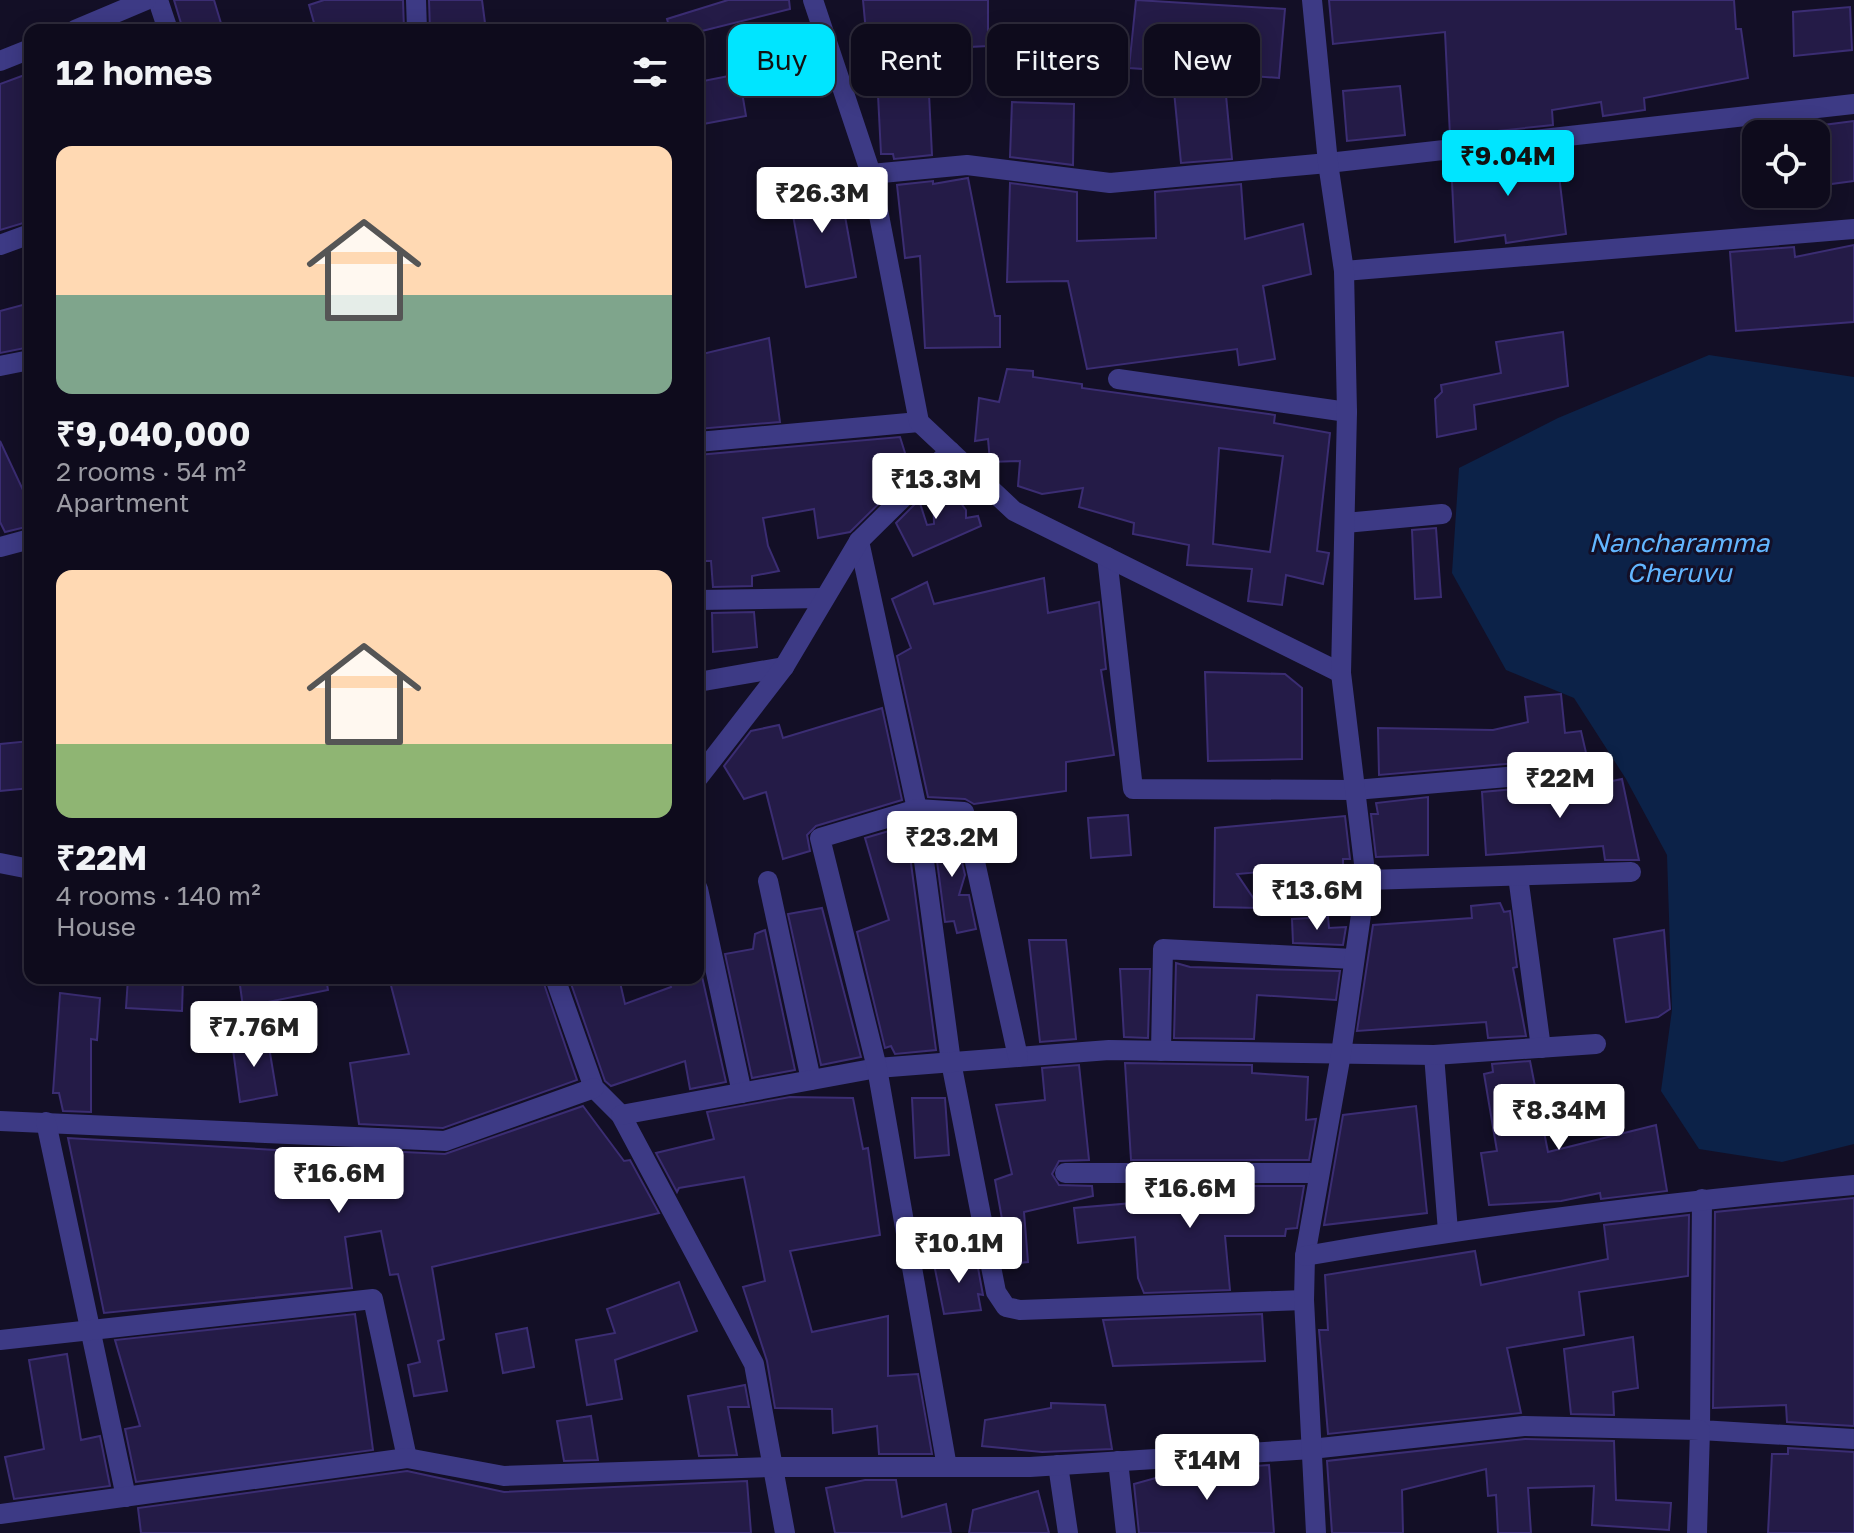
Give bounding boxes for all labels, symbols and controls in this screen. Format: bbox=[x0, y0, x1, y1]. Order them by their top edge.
chip: Buy bbox=[728, 24, 835, 96]
chip: Rent bbox=[851, 24, 971, 96]
chip: Filters bbox=[987, 24, 1128, 96]
chip: New bbox=[1144, 24, 1260, 96]
icon: filters bbox=[628, 50, 672, 94]
text: 12 homes bbox=[56, 52, 213, 92]
map controls bbox=[1742, 120, 1830, 208]
button: locate bbox=[1742, 120, 1830, 208]
pin: ₹9.04M bbox=[1443, 130, 1573, 198]
text: ₹9.04M bbox=[1460, 140, 1556, 171]
pin: ₹26.3M bbox=[757, 167, 887, 235]
text: ₹26.3M bbox=[775, 177, 869, 208]
icon: home bbox=[292, 198, 436, 342]
text: ₹9,040,000 bbox=[56, 413, 251, 453]
pin: ₹13.3M bbox=[871, 453, 1001, 521]
text: 2 rooms · 54 m² bbox=[56, 456, 246, 487]
text: ₹13.3M bbox=[890, 463, 982, 494]
text: Apartment bbox=[56, 487, 189, 518]
water label: Nancharamma Cheruvu bbox=[1589, 527, 1771, 588]
icon: home bbox=[292, 622, 436, 766]
pin: ₹22M bbox=[1513, 752, 1607, 820]
text: ₹22M bbox=[1525, 762, 1595, 793]
pin: ₹23.2M bbox=[887, 811, 1017, 879]
text: ₹23.2M bbox=[905, 821, 999, 852]
text: ₹22M bbox=[56, 837, 147, 877]
pin: ₹13.6M bbox=[1252, 864, 1382, 932]
text: ₹13.6M bbox=[1271, 874, 1363, 905]
text: 4 rooms · 140 m² bbox=[56, 880, 261, 911]
text: House bbox=[56, 911, 136, 942]
pin: ₹7.76M bbox=[189, 1001, 319, 1069]
text: ₹7.76M bbox=[208, 1011, 300, 1042]
pin: ₹8.34M bbox=[1494, 1084, 1624, 1152]
text: ₹8.34M bbox=[1511, 1094, 1607, 1125]
pin: ₹16.6M bbox=[274, 1147, 404, 1215]
text: ₹16.6M bbox=[293, 1157, 385, 1188]
pin: ₹16.6M bbox=[1125, 1162, 1255, 1230]
text: ₹16.6M bbox=[1144, 1172, 1236, 1203]
pin: ₹10.1M bbox=[894, 1217, 1024, 1285]
text: ₹10.1M bbox=[914, 1227, 1004, 1258]
pin: ₹14M bbox=[1160, 1434, 1254, 1502]
text: ₹14M bbox=[1173, 1444, 1241, 1475]

